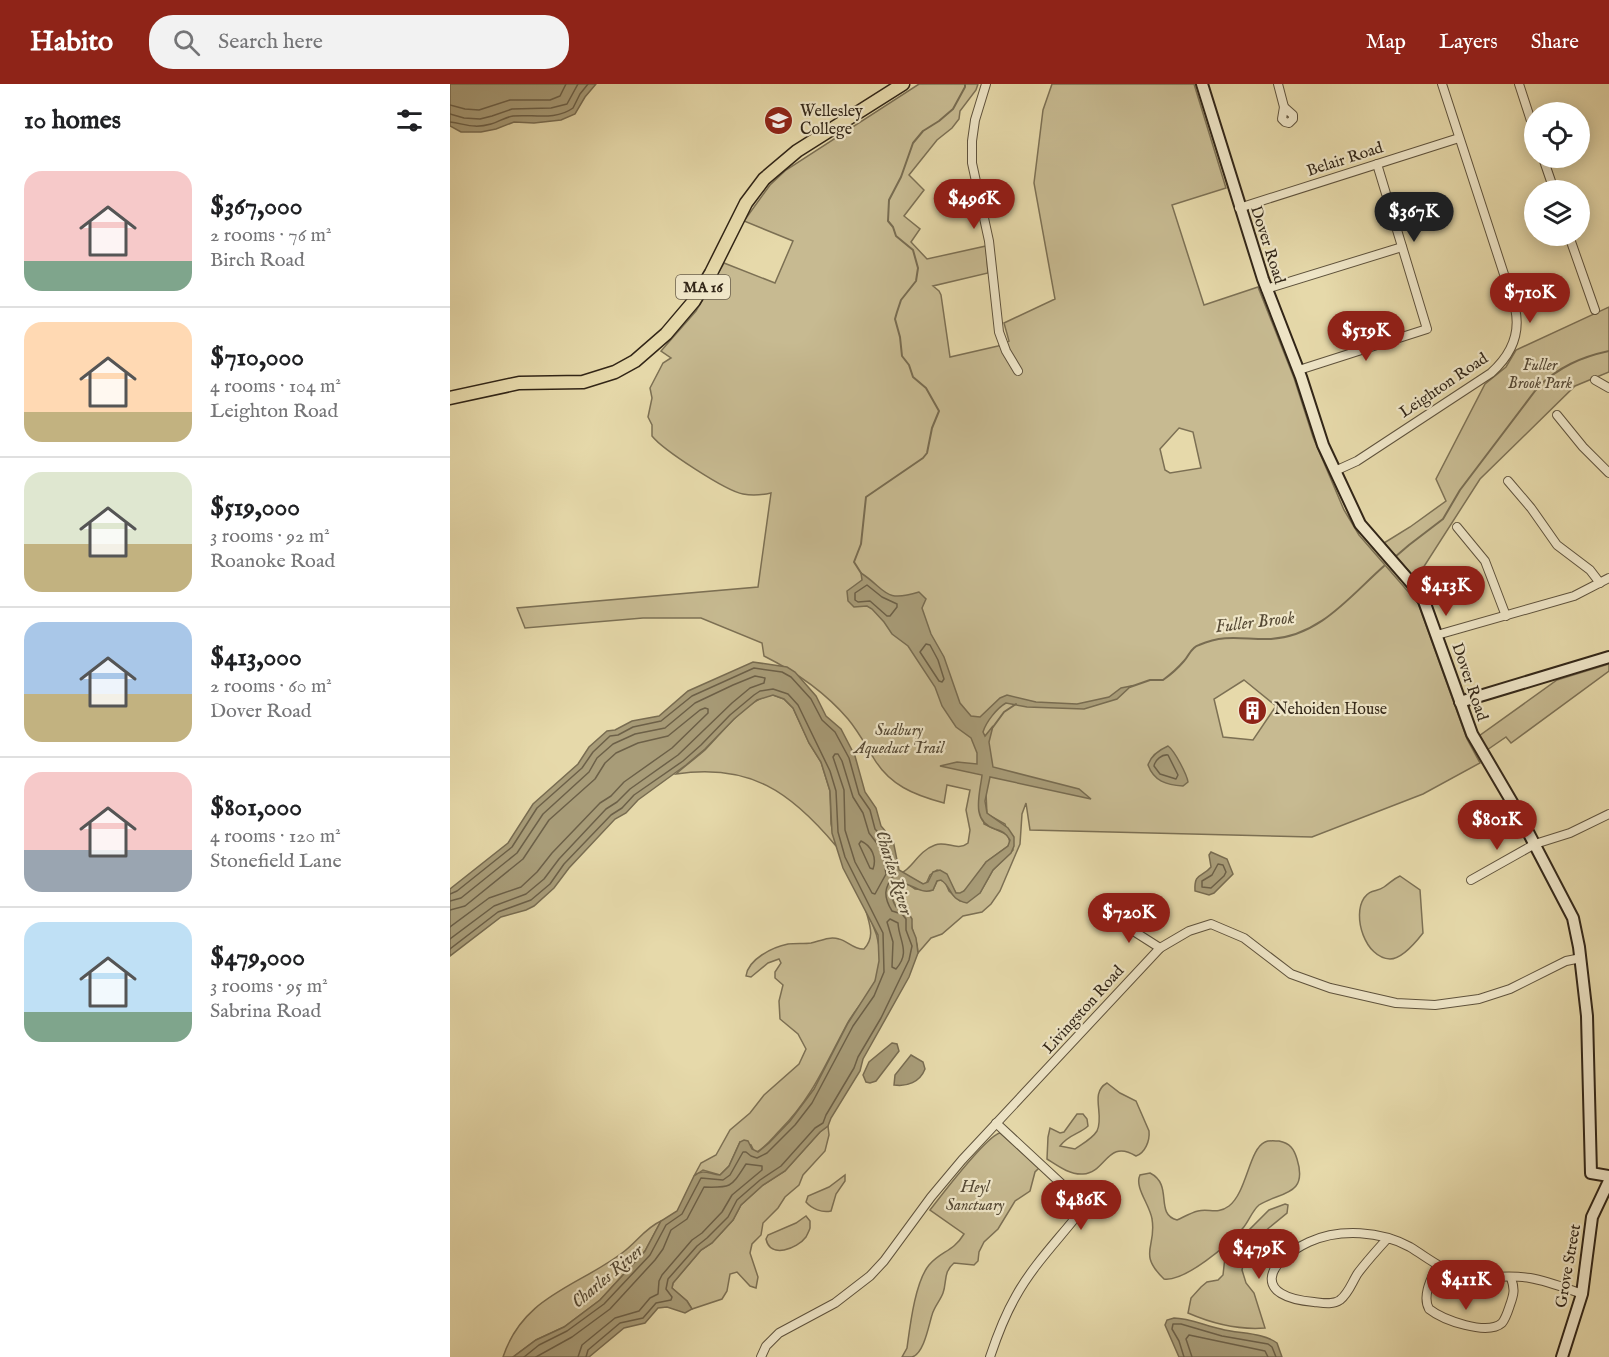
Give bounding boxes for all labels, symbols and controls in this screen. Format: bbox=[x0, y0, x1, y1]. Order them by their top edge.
search box bbox=[149, 15, 569, 69]
text: Habito bbox=[30, 25, 113, 60]
icon: search bbox=[170, 26, 203, 59]
text: Search here bbox=[218, 28, 323, 56]
text: Map bbox=[1366, 29, 1406, 56]
text: Layers bbox=[1439, 29, 1498, 56]
text: Share bbox=[1531, 29, 1579, 56]
place label: Wellesley College bbox=[800, 102, 863, 140]
map controls bbox=[1524, 102, 1590, 246]
button: locate bbox=[1524, 102, 1590, 168]
text: 10 homes bbox=[24, 104, 121, 137]
icon: filters bbox=[393, 104, 426, 137]
school or university icon: Wellesley College bbox=[763, 105, 795, 137]
street label: Belair Road bbox=[1304, 138, 1386, 182]
pin: $496K bbox=[932, 179, 1016, 230]
button: layers bbox=[1524, 180, 1590, 246]
text: $496K bbox=[948, 186, 1000, 211]
text: $367,000 bbox=[210, 190, 302, 223]
pin: $367K bbox=[1372, 192, 1456, 243]
icon: home bbox=[72, 195, 144, 267]
text: $367K bbox=[1389, 199, 1439, 224]
street label: Dover Road bbox=[1245, 203, 1289, 287]
text: 2 rooms · 76 m² bbox=[210, 223, 331, 248]
text: Birch Road bbox=[210, 248, 305, 273]
pin: $710K bbox=[1488, 273, 1572, 324]
road number: MA 16 bbox=[676, 275, 730, 299]
text: $710K bbox=[1504, 280, 1556, 305]
pin: $519K bbox=[1324, 311, 1408, 362]
text: $519K bbox=[1342, 318, 1390, 343]
text: $710,000 bbox=[210, 341, 304, 374]
icon: home bbox=[72, 346, 144, 418]
street label: Leighton Road bbox=[1396, 349, 1492, 423]
park label: Fuller Brook Park bbox=[1508, 356, 1573, 394]
text: 4 rooms · 104 m² bbox=[210, 374, 341, 399]
text: Leighton Road bbox=[210, 399, 338, 424]
text: $519,000 bbox=[210, 491, 300, 524]
icon: home bbox=[72, 496, 144, 568]
text: 3 rooms · 92 m² bbox=[210, 524, 330, 549]
text: Roanoke Road bbox=[210, 549, 335, 574]
pin: $413K bbox=[1404, 566, 1488, 617]
text: $413K bbox=[1421, 573, 1471, 598]
water label: Fuller Brook bbox=[1214, 607, 1296, 639]
street label: Dover Road bbox=[1446, 640, 1492, 724]
text: $413,000 bbox=[210, 641, 302, 674]
icon: home bbox=[72, 646, 144, 718]
text: 2 rooms · 60 m² bbox=[210, 674, 332, 699]
building icon: Nehoiden House bbox=[1237, 694, 1269, 726]
text: Dover Road bbox=[210, 699, 312, 724]
place label: Nehoiden House bbox=[1274, 700, 1387, 720]
park label: Sudbury Aqueduct Trail bbox=[852, 721, 945, 759]
text: $801,000 bbox=[210, 791, 302, 824]
icon: home bbox=[72, 796, 144, 868]
pin: $801K bbox=[1455, 800, 1539, 851]
text: $801K bbox=[1472, 807, 1522, 832]
text: 4 rooms · 120 m² bbox=[210, 824, 341, 849]
water label: Charles River bbox=[869, 828, 917, 919]
text: Stonefield Lane bbox=[210, 849, 342, 874]
pin: $720K bbox=[1087, 893, 1171, 944]
text: $720K bbox=[1102, 900, 1156, 925]
text: $479,000 bbox=[210, 941, 305, 974]
icon: home bbox=[72, 946, 144, 1018]
street label: Livingston Road bbox=[1039, 961, 1129, 1058]
text: 3 rooms · 95 m² bbox=[210, 974, 328, 999]
text: Sabrina Road bbox=[210, 999, 321, 1024]
park label: Heyl Sanctuary bbox=[946, 1178, 1005, 1216]
pin: $486K bbox=[1039, 1180, 1123, 1231]
text: $486K bbox=[1055, 1187, 1107, 1212]
street label: Grove Street bbox=[1552, 1222, 1586, 1309]
pin: $479K bbox=[1217, 1229, 1301, 1280]
text: $479K bbox=[1233, 1236, 1285, 1261]
water label: Charles River bbox=[567, 1240, 649, 1314]
pin: $411K bbox=[1424, 1260, 1508, 1311]
text: $411K bbox=[1441, 1267, 1491, 1292]

